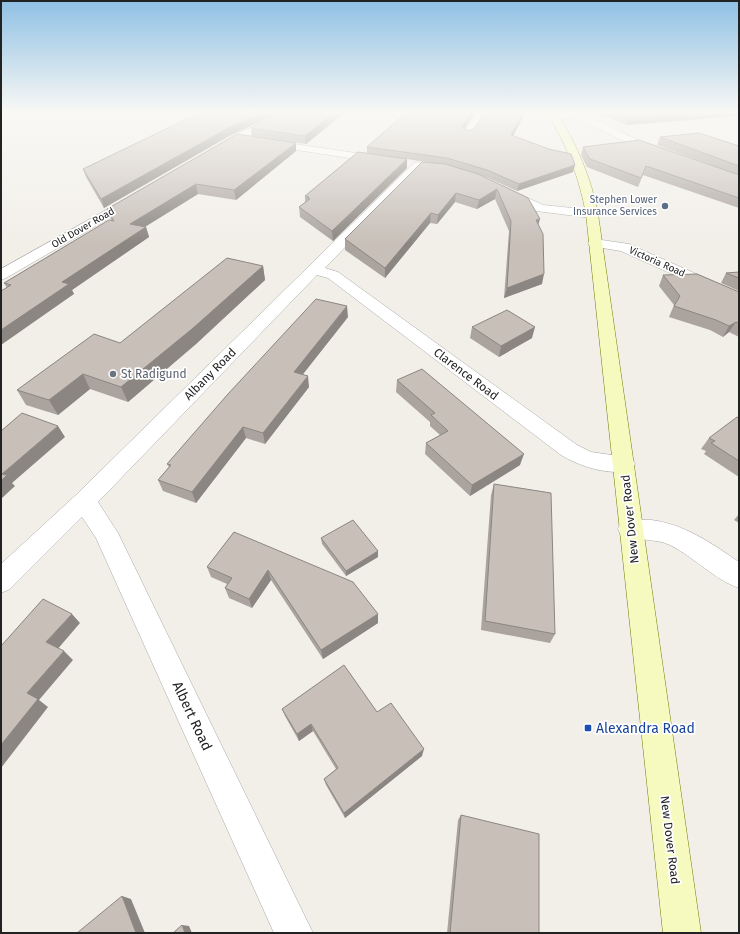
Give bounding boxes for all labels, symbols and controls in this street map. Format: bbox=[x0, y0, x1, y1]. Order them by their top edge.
place label: Stephen Lower Insurance Services bbox=[573, 194, 657, 218]
marker: Stephen Lower Insurance Services bbox=[660, 201, 670, 211]
street label: Old Dover Road bbox=[49, 205, 117, 251]
street label: Victoria Road bbox=[627, 244, 687, 280]
street label: Albany Road bbox=[181, 345, 239, 403]
street label: Clarence Road bbox=[431, 345, 501, 403]
place label: St Radigund bbox=[121, 367, 187, 381]
marker: St Radigund bbox=[108, 369, 118, 379]
street label: New Dover Road bbox=[618, 474, 642, 564]
street label: Albert Road bbox=[169, 679, 215, 753]
place label: Alexandra Road bbox=[596, 720, 695, 737]
marker: Alexandra Road bbox=[583, 723, 593, 733]
street label: New Dover Road bbox=[658, 795, 682, 885]

